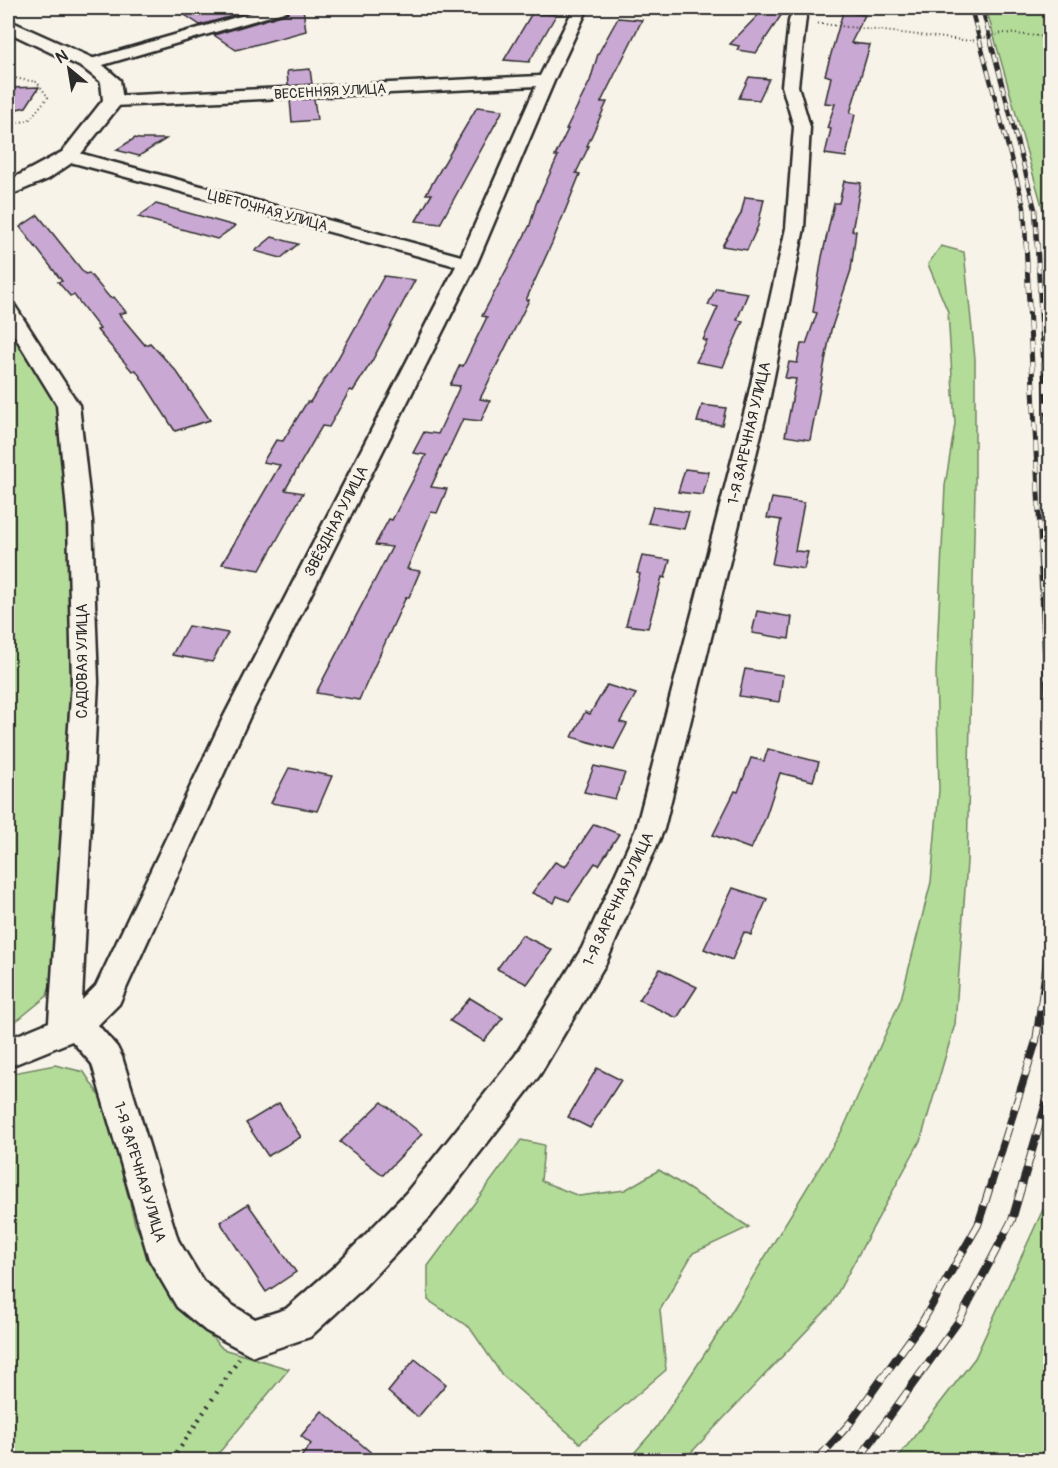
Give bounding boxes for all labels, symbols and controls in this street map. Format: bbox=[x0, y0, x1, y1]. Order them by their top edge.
north arrow bbox=[39, 39, 99, 99]
text: N bbox=[52, 45, 72, 68]
street label: ВЕСЕННЯЯ УЛИЦА bbox=[273, 80, 387, 103]
street label: ЦВЕТОЧНАЯ УЛИЦА bbox=[206, 186, 330, 235]
street label: 1-Я ЗАРЕЧНАЯ УЛИЦА bbox=[724, 360, 775, 506]
street label: ЗВЁЗДНАЯ УЛИЦА bbox=[300, 462, 373, 580]
street label: САДОВАЯ УЛИЦА bbox=[73, 603, 92, 719]
street label: 1-Я ЗАРЕЧНАЯ УЛИЦА bbox=[579, 829, 658, 969]
street label: 1-Я ЗАРЕЧНАЯ УЛИЦА bbox=[109, 1100, 170, 1245]

